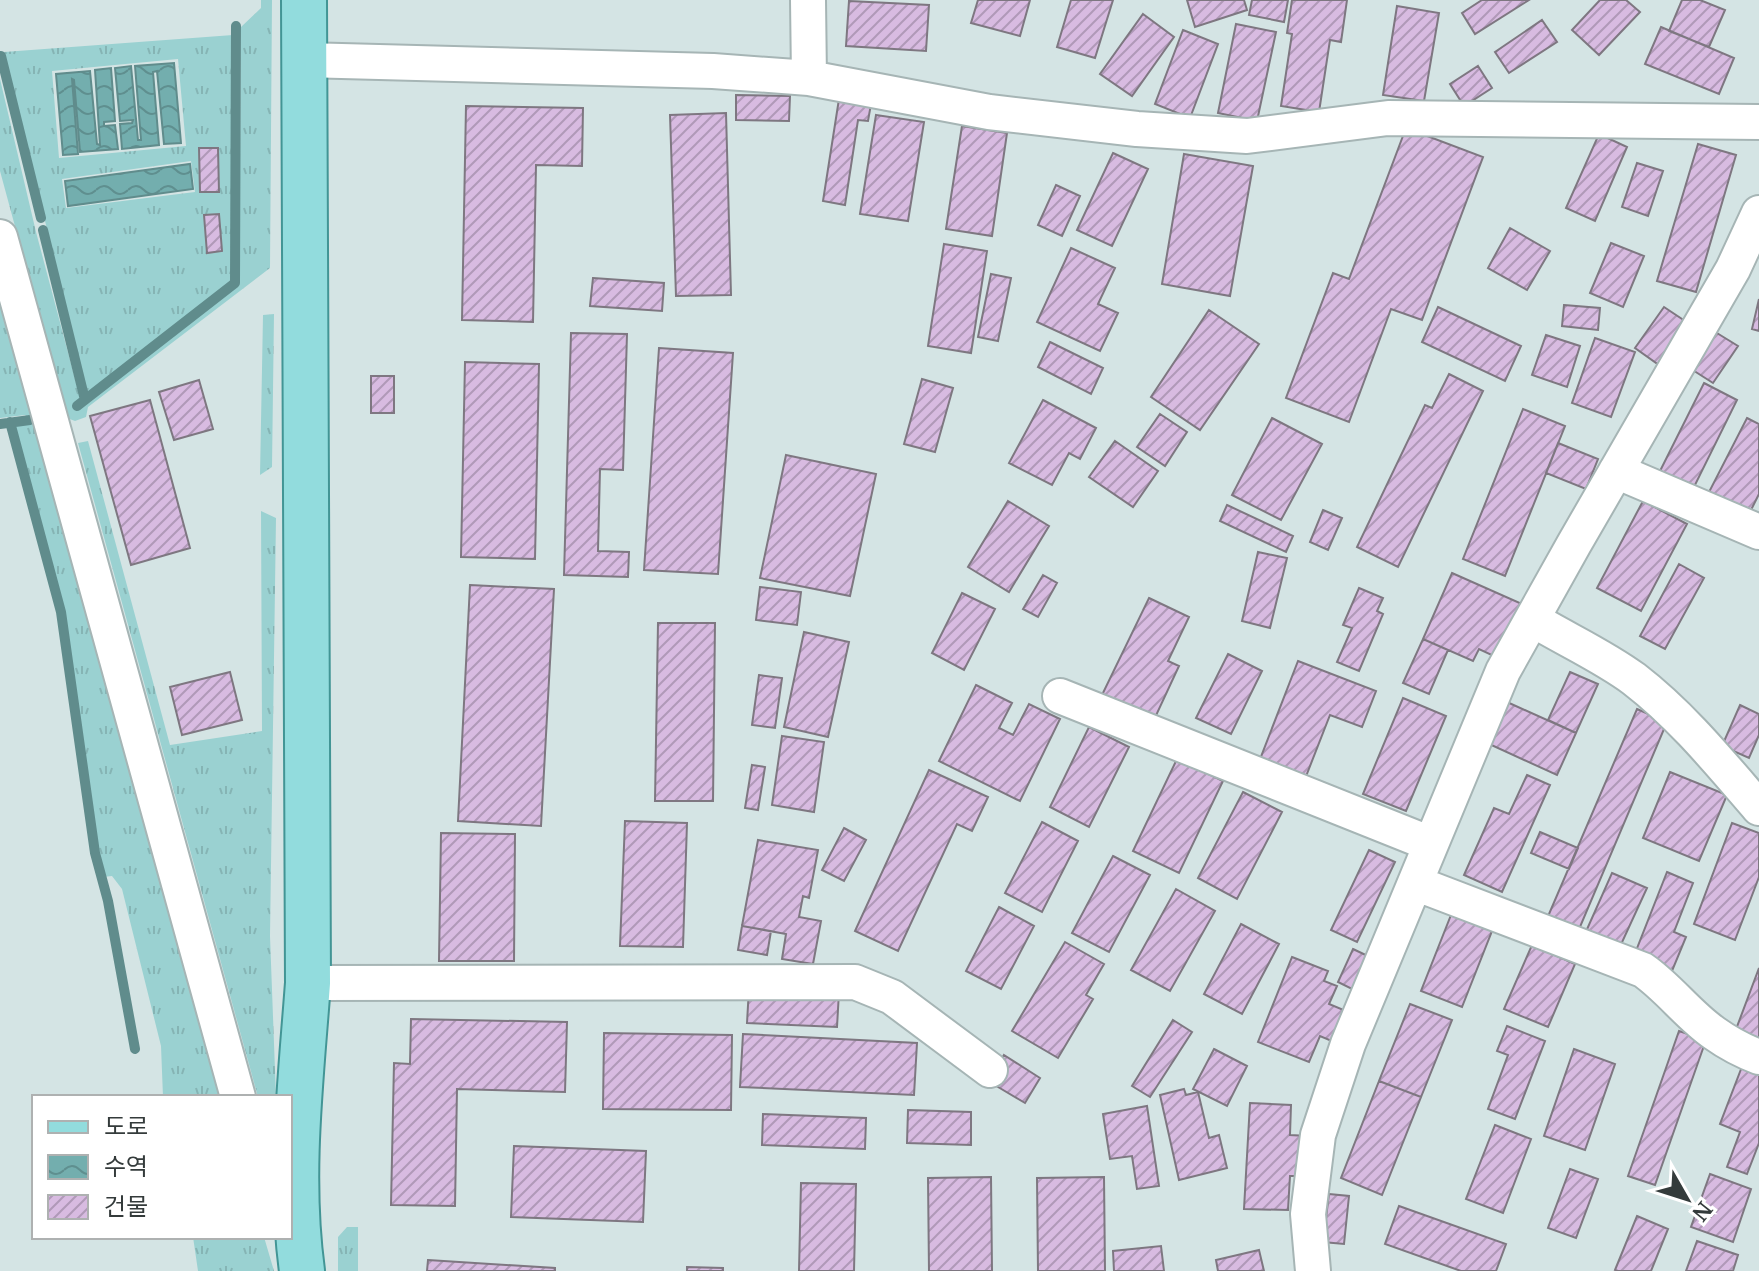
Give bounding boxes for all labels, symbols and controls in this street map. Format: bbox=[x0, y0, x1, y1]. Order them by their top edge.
legend bbox=[32, 1095, 292, 1239]
text: 도로 bbox=[104, 1109, 148, 1142]
text: 수역 bbox=[104, 1149, 148, 1182]
north arrow bbox=[1647, 1159, 1727, 1239]
text: 건물 bbox=[104, 1189, 148, 1222]
text: N bbox=[1686, 1196, 1720, 1228]

